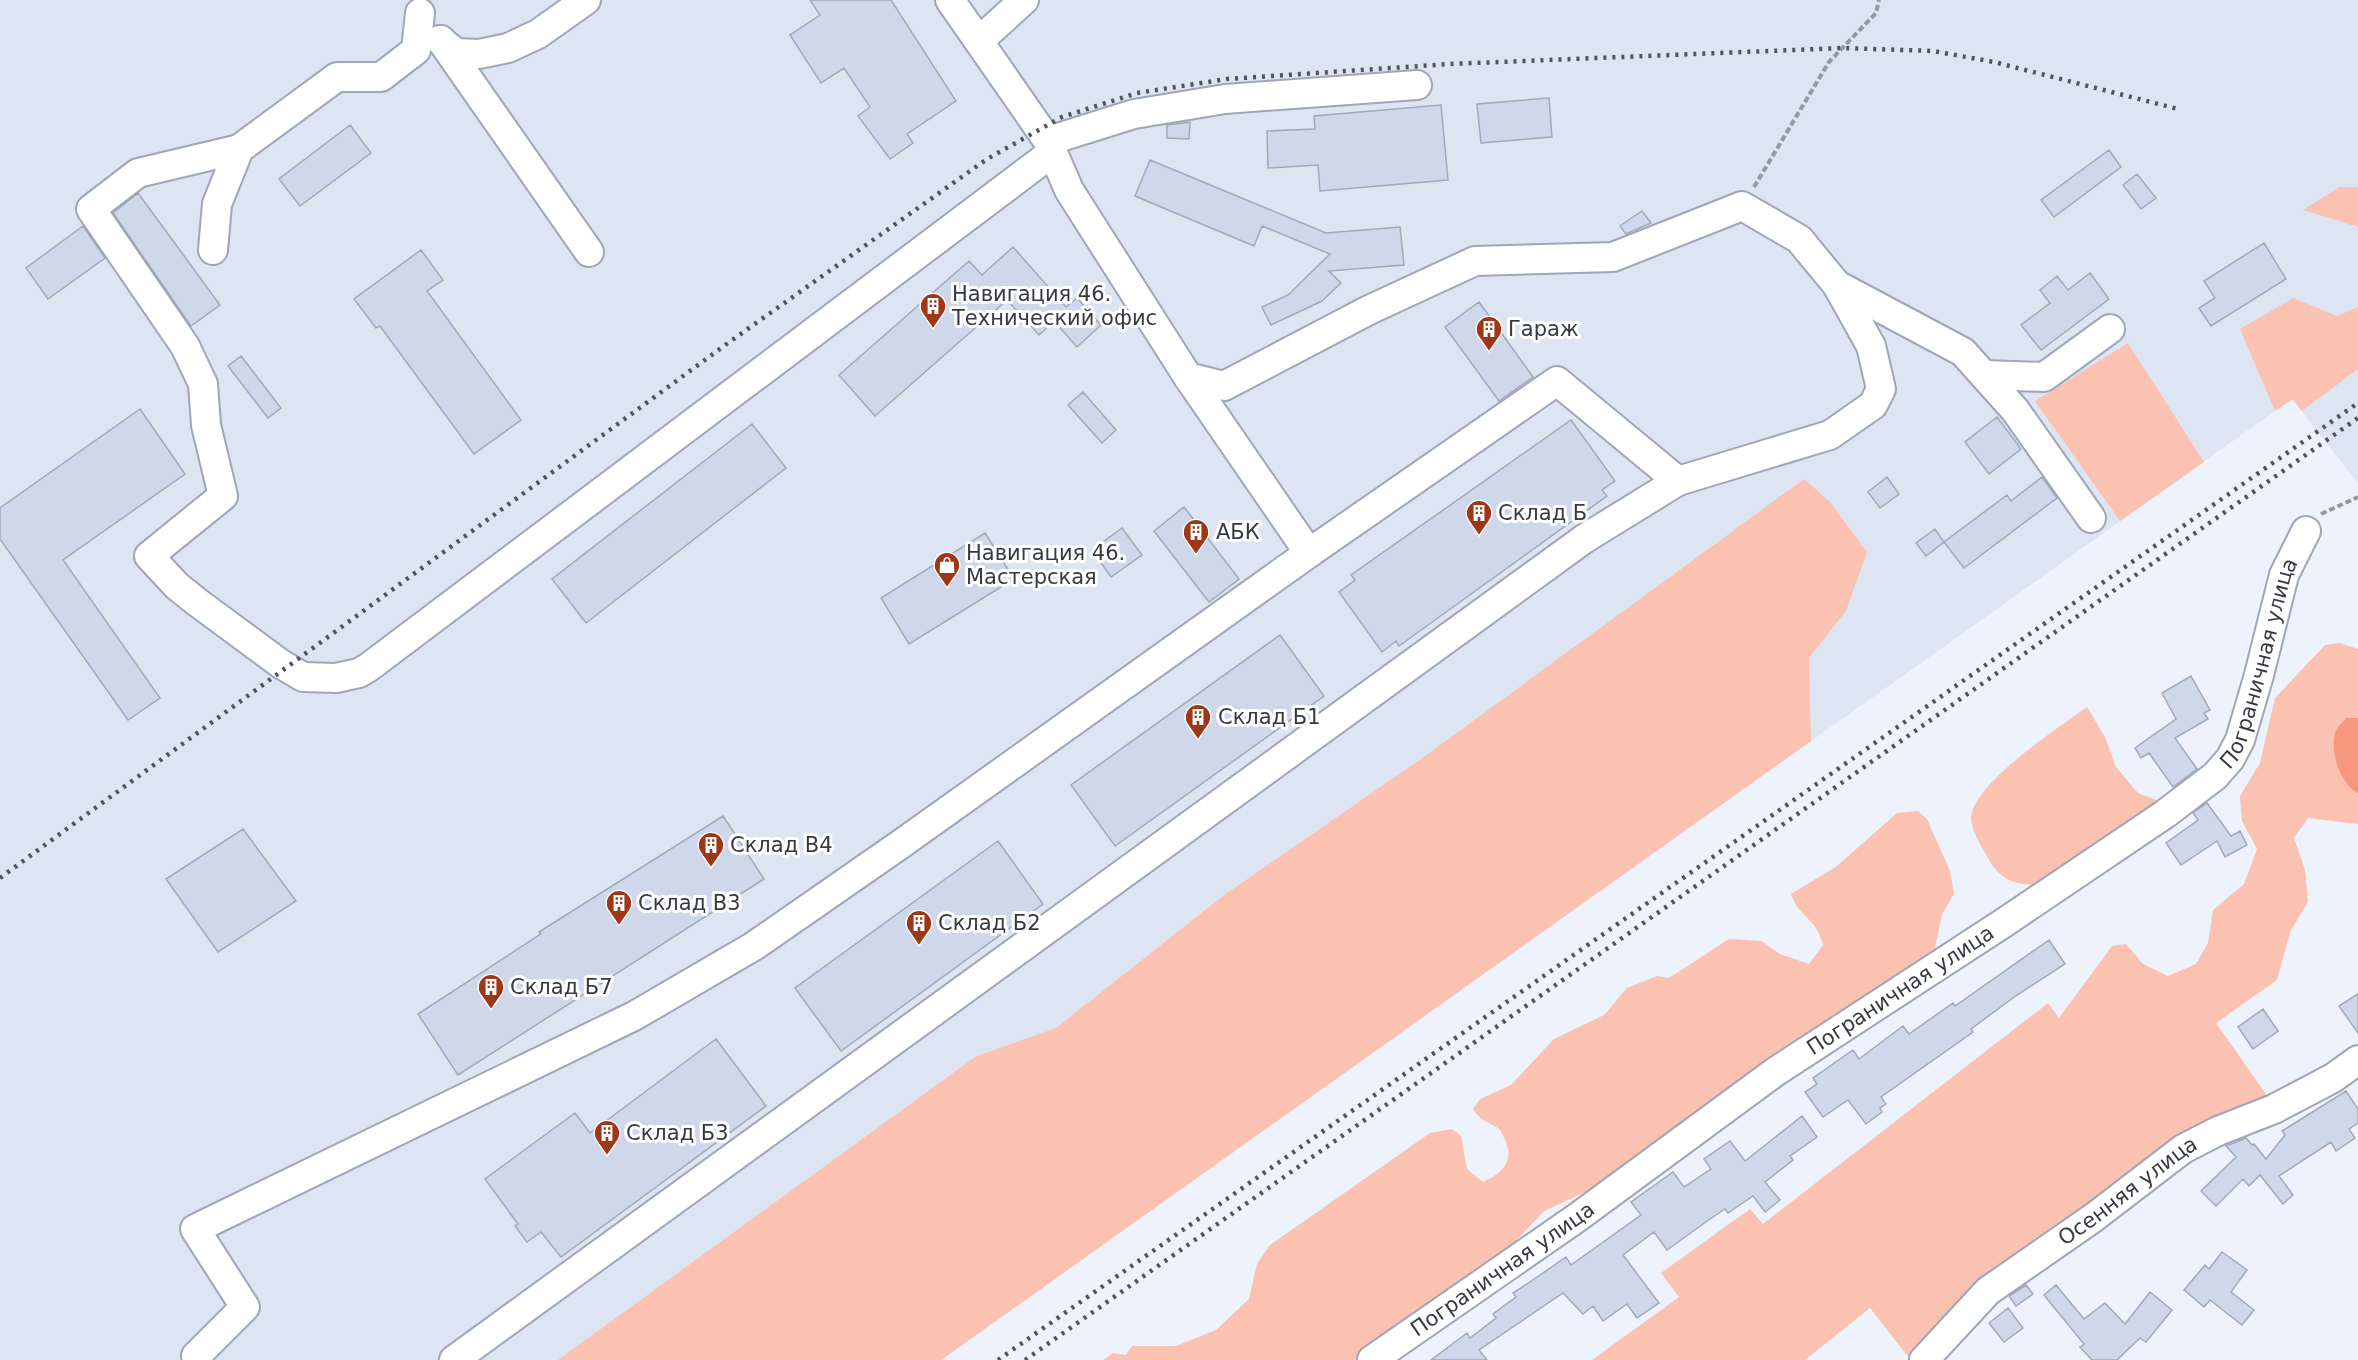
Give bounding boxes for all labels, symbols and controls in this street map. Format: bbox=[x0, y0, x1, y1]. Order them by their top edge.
place label: Навигация 46. Технический офис bbox=[951, 282, 1157, 330]
building icon: Навигация 46. Технический офис bbox=[918, 291, 948, 329]
building icon: Гараж bbox=[1474, 314, 1504, 352]
place label: Гараж bbox=[1508, 317, 1579, 341]
building icon: Склад Б bbox=[1464, 498, 1494, 536]
place label: Склад Б bbox=[1498, 501, 1587, 525]
building icon: АБК bbox=[1181, 517, 1211, 555]
place label: АБК bbox=[1216, 520, 1260, 544]
place label: Навигация 46. Мастерская bbox=[966, 541, 1125, 589]
shop icon: Навигация 46. Мастерская bbox=[932, 550, 962, 588]
street label: Пограничная улица bbox=[2215, 554, 2303, 773]
building icon: Склад Б1 bbox=[1183, 702, 1213, 740]
place label: Склад Б1 bbox=[1218, 705, 1321, 729]
building icon: Склад В4 bbox=[696, 830, 726, 868]
place label: Склад В4 bbox=[730, 833, 833, 857]
building icon: Склад В3 bbox=[604, 888, 634, 926]
place label: Склад В3 bbox=[638, 891, 741, 915]
building icon: Склад Б2 bbox=[904, 908, 934, 946]
place label: Склад Б2 bbox=[938, 911, 1041, 935]
street label: Пограничная улица bbox=[1802, 921, 1998, 1060]
building icon: Склад Б7 bbox=[476, 972, 506, 1010]
place label: Склад Б7 bbox=[510, 975, 613, 999]
building icon: Склад Б3 bbox=[592, 1118, 622, 1156]
place label: Склад Б3 bbox=[626, 1121, 729, 1145]
street label: Осенняя улица bbox=[2054, 1132, 2201, 1250]
street label: Пограничная улица bbox=[1406, 1197, 1599, 1341]

